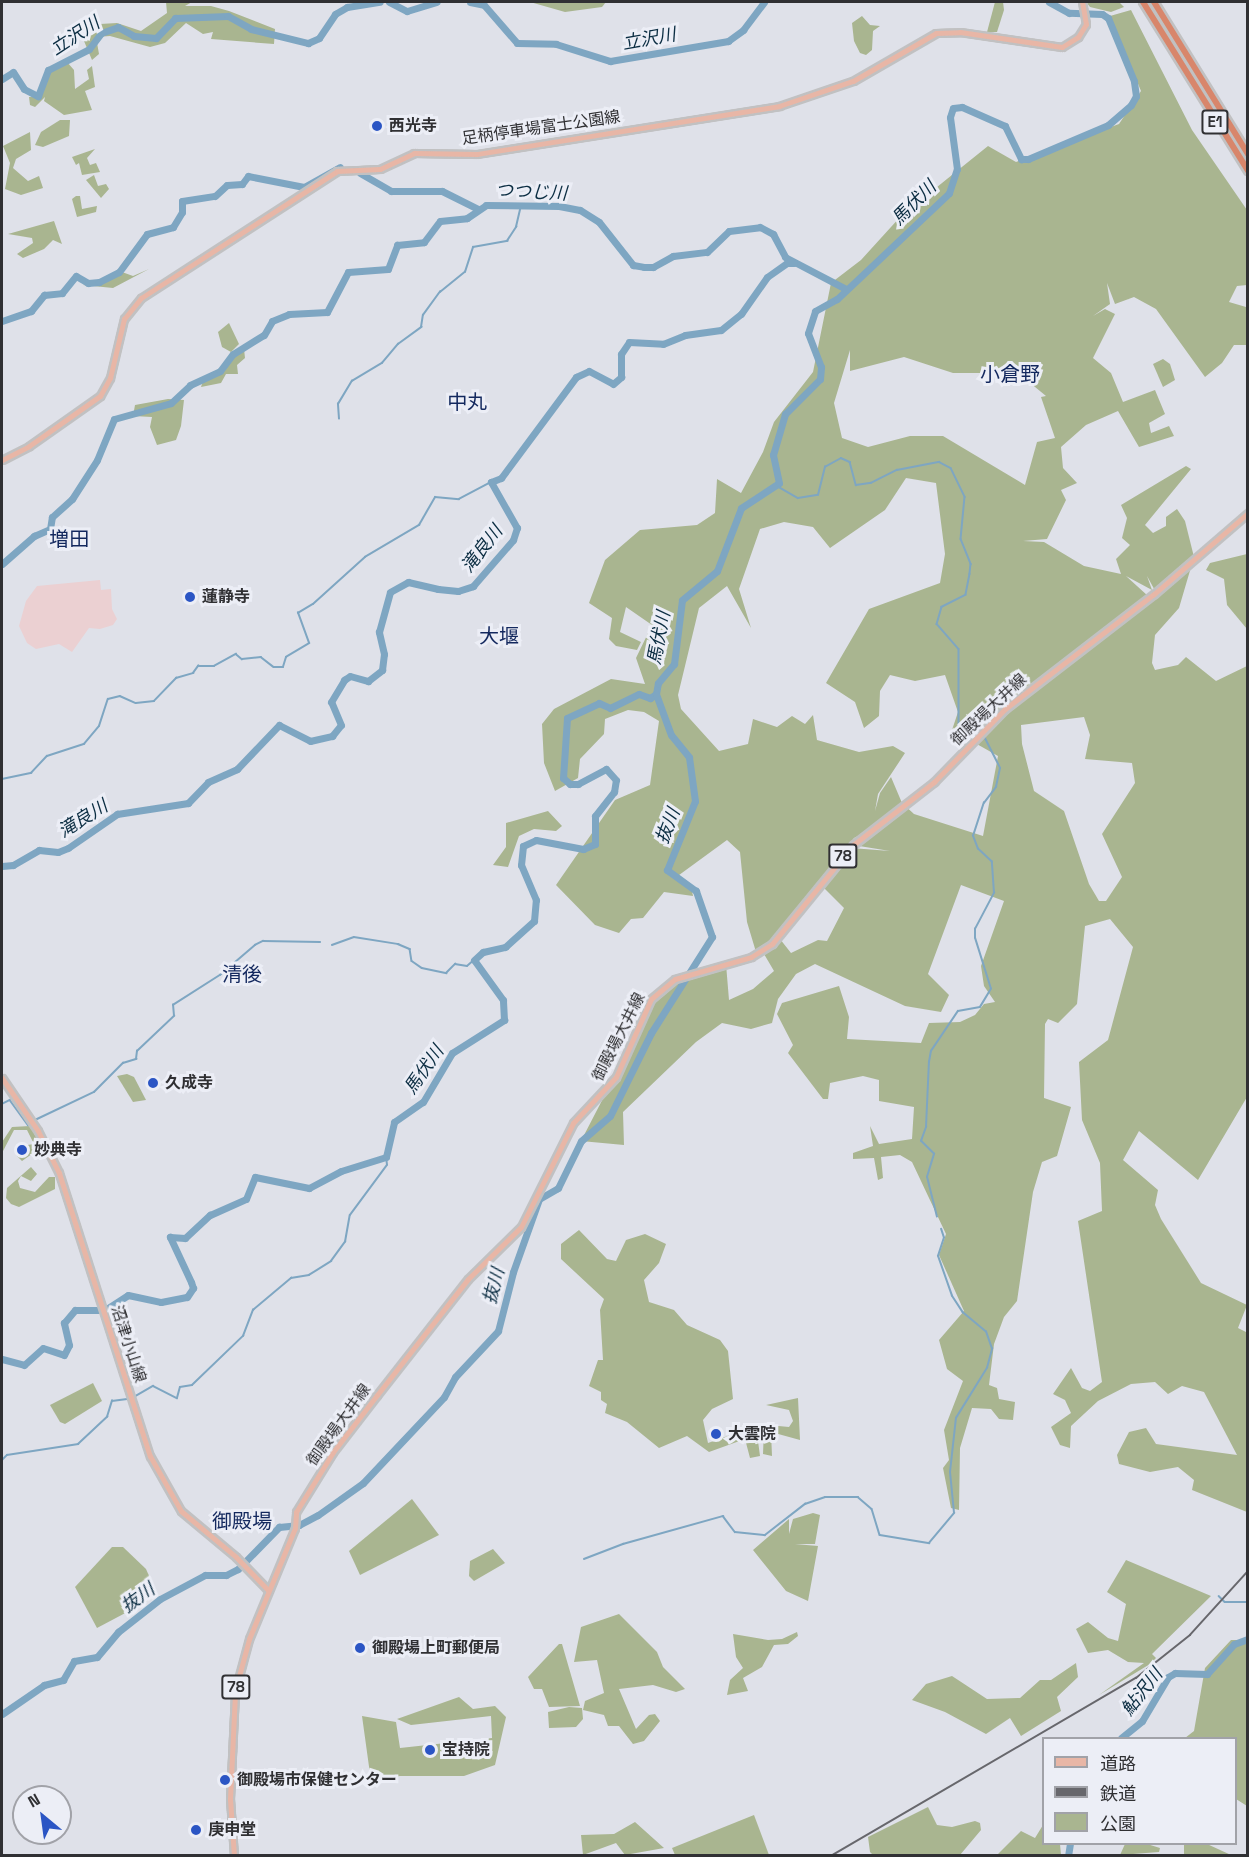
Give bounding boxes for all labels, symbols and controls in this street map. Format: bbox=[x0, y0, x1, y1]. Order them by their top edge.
water label: 立沢川 bbox=[46, 12, 104, 60]
water label: 立沢川 bbox=[621, 24, 677, 54]
street label: 足柄停車場富士公園線 bbox=[460, 107, 622, 149]
road number: E1 bbox=[1200, 110, 1230, 134]
place label: 西光寺 bbox=[389, 116, 437, 136]
marker: 西光寺 bbox=[370, 119, 384, 133]
water label: 馬伏川 bbox=[887, 176, 941, 230]
water label: つつじ川 bbox=[494, 179, 568, 205]
district label: 小倉野 bbox=[980, 362, 1040, 386]
district label: 中丸 bbox=[447, 390, 487, 414]
water label: 滝良川 bbox=[457, 521, 507, 577]
district label: 増田 bbox=[49, 527, 89, 551]
place label: 蓮静寺 bbox=[202, 587, 250, 607]
marker: 蓮静寺 bbox=[183, 590, 197, 604]
water label: 馬伏川 bbox=[643, 609, 675, 667]
district label: 大堰 bbox=[479, 624, 519, 648]
street label: 御殿場大井線 bbox=[947, 670, 1031, 750]
water label: 滝良川 bbox=[54, 796, 112, 842]
water label: 抜川 bbox=[651, 805, 685, 847]
road number: 78 bbox=[828, 844, 858, 868]
district label: 清後 bbox=[222, 962, 262, 986]
street label: 御殿場大井線 bbox=[589, 990, 649, 1084]
water label: 馬伏川 bbox=[400, 1042, 448, 1098]
place label: 久成寺 bbox=[165, 1073, 213, 1093]
marker: 久成寺 bbox=[146, 1076, 160, 1090]
place label: 妙典寺 bbox=[34, 1140, 82, 1160]
marker: 妙典寺 bbox=[15, 1143, 29, 1157]
water label: 抜川 bbox=[479, 1266, 509, 1306]
street label: 沼津小山線 bbox=[107, 1303, 149, 1385]
street label: 御殿場大井線 bbox=[303, 1381, 375, 1469]
place label: 大雲院 bbox=[728, 1424, 776, 1444]
marker: 大雲院 bbox=[709, 1427, 723, 1441]
district label: 御殿場 bbox=[212, 1509, 272, 1533]
water label: 抜川 bbox=[117, 1579, 159, 1617]
place label: 御殿場上町郵便局 bbox=[372, 1638, 500, 1658]
marker: 御殿場上町郵便局 bbox=[353, 1641, 367, 1655]
water label: 鮎沢川 bbox=[1117, 1664, 1167, 1720]
road number: 78 bbox=[221, 1675, 251, 1699]
legend bbox=[1042, 1737, 1237, 1845]
place label: 宝持院 bbox=[442, 1740, 490, 1760]
marker: 宝持院 bbox=[423, 1743, 437, 1757]
text: 道路 bbox=[1100, 1752, 1136, 1775]
place label: 御殿場市保健センター bbox=[237, 1770, 397, 1790]
marker: 御殿場市保健センター bbox=[218, 1773, 232, 1787]
text: 鉄道 bbox=[1100, 1782, 1136, 1805]
north arrow bbox=[12, 1785, 72, 1845]
text: N bbox=[24, 1789, 44, 1812]
text: 公園 bbox=[1100, 1812, 1136, 1835]
place label: 庚申堂 bbox=[208, 1820, 256, 1840]
marker: 庚申堂 bbox=[189, 1823, 203, 1837]

